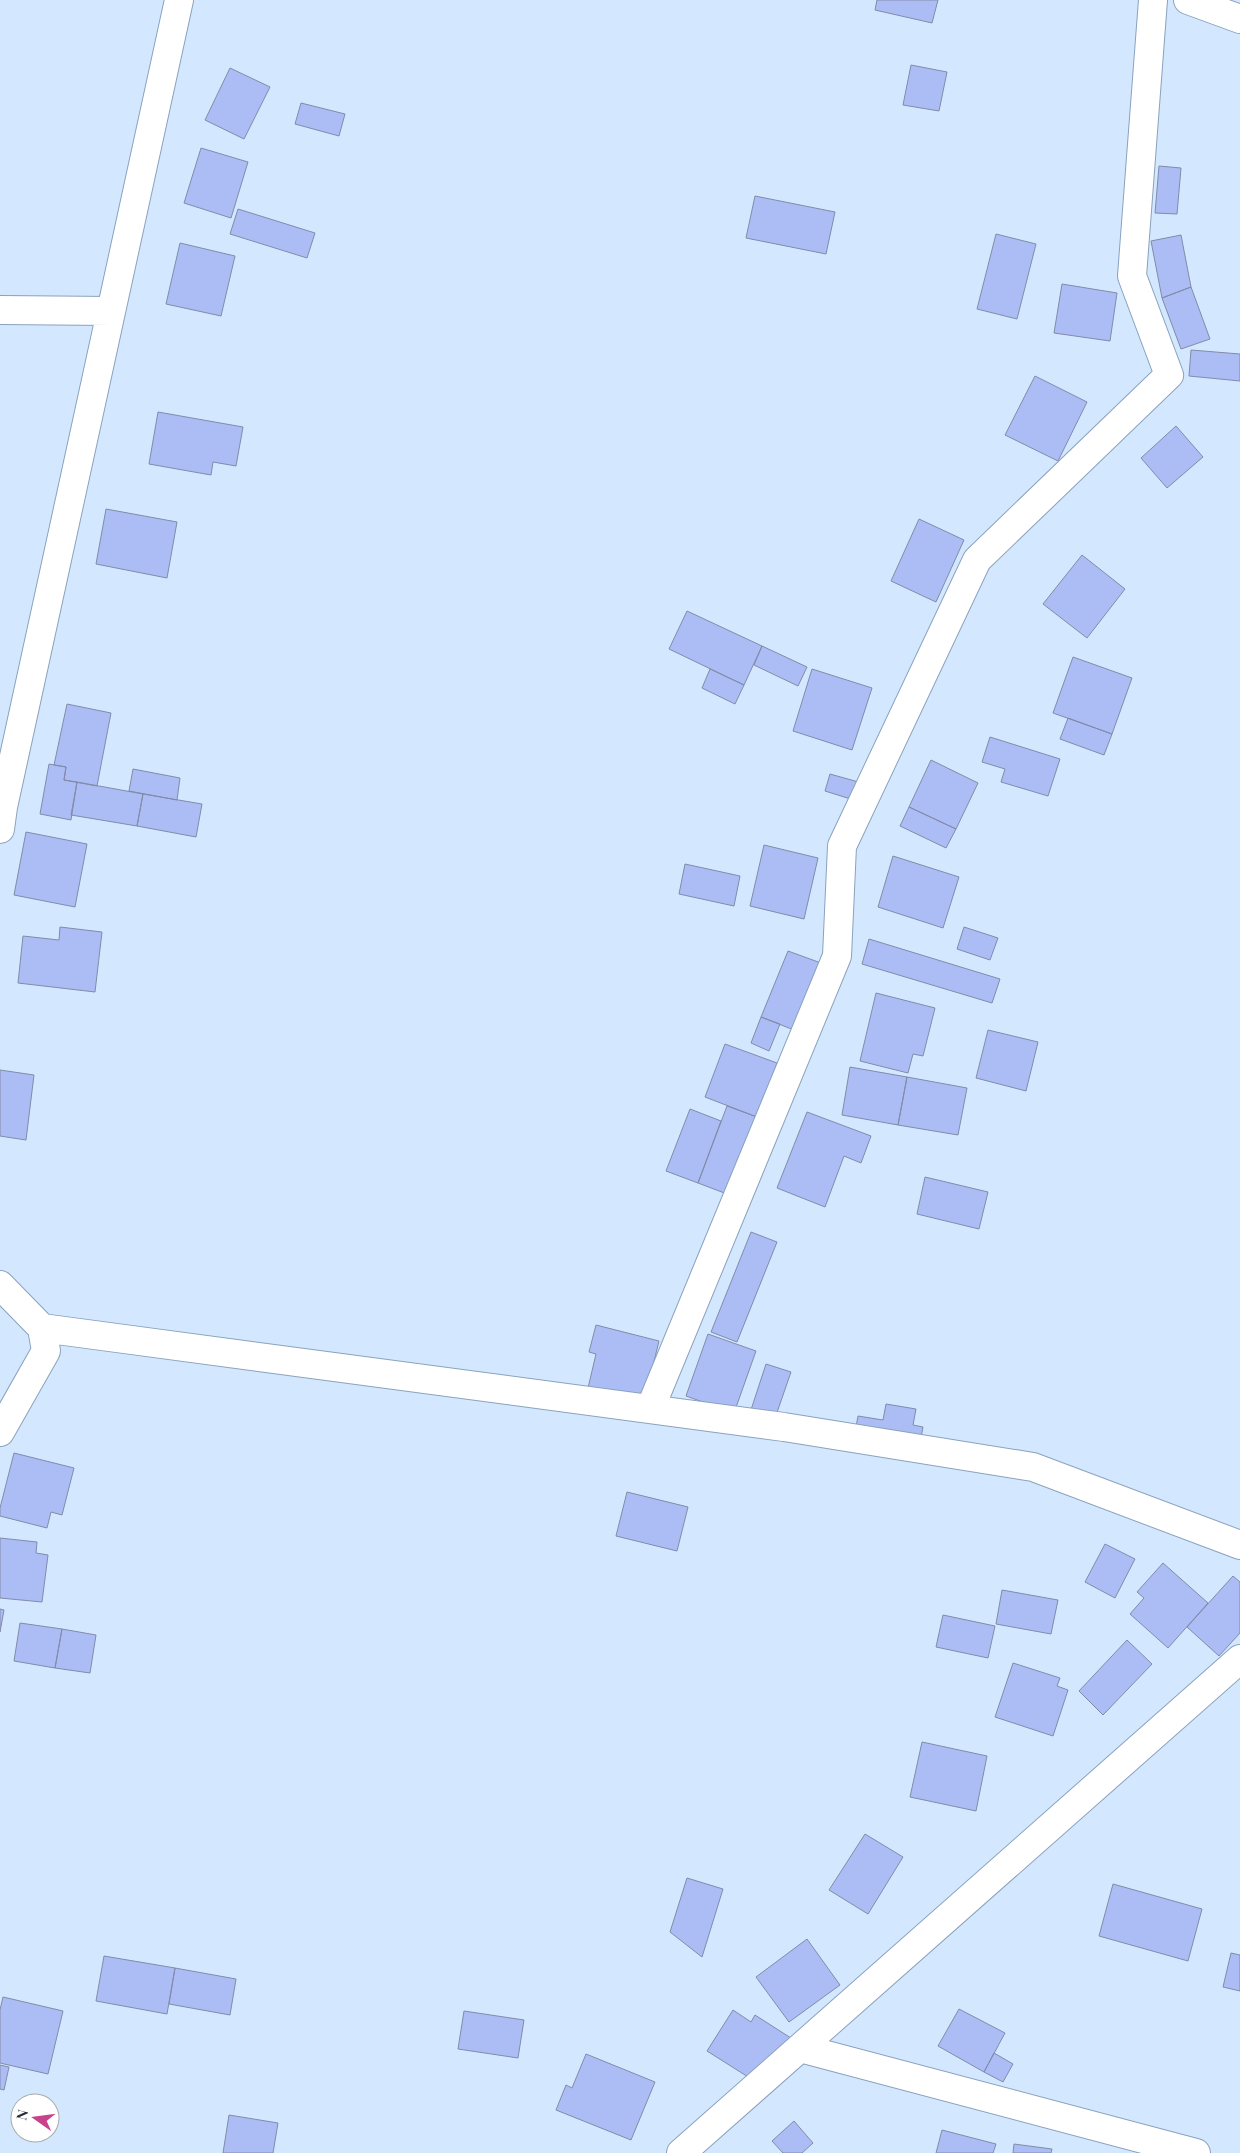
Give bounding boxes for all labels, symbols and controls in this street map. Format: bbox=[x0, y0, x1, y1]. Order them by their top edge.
north arrow bbox=[10, 2093, 60, 2143]
text: N bbox=[11, 2108, 32, 2122]

